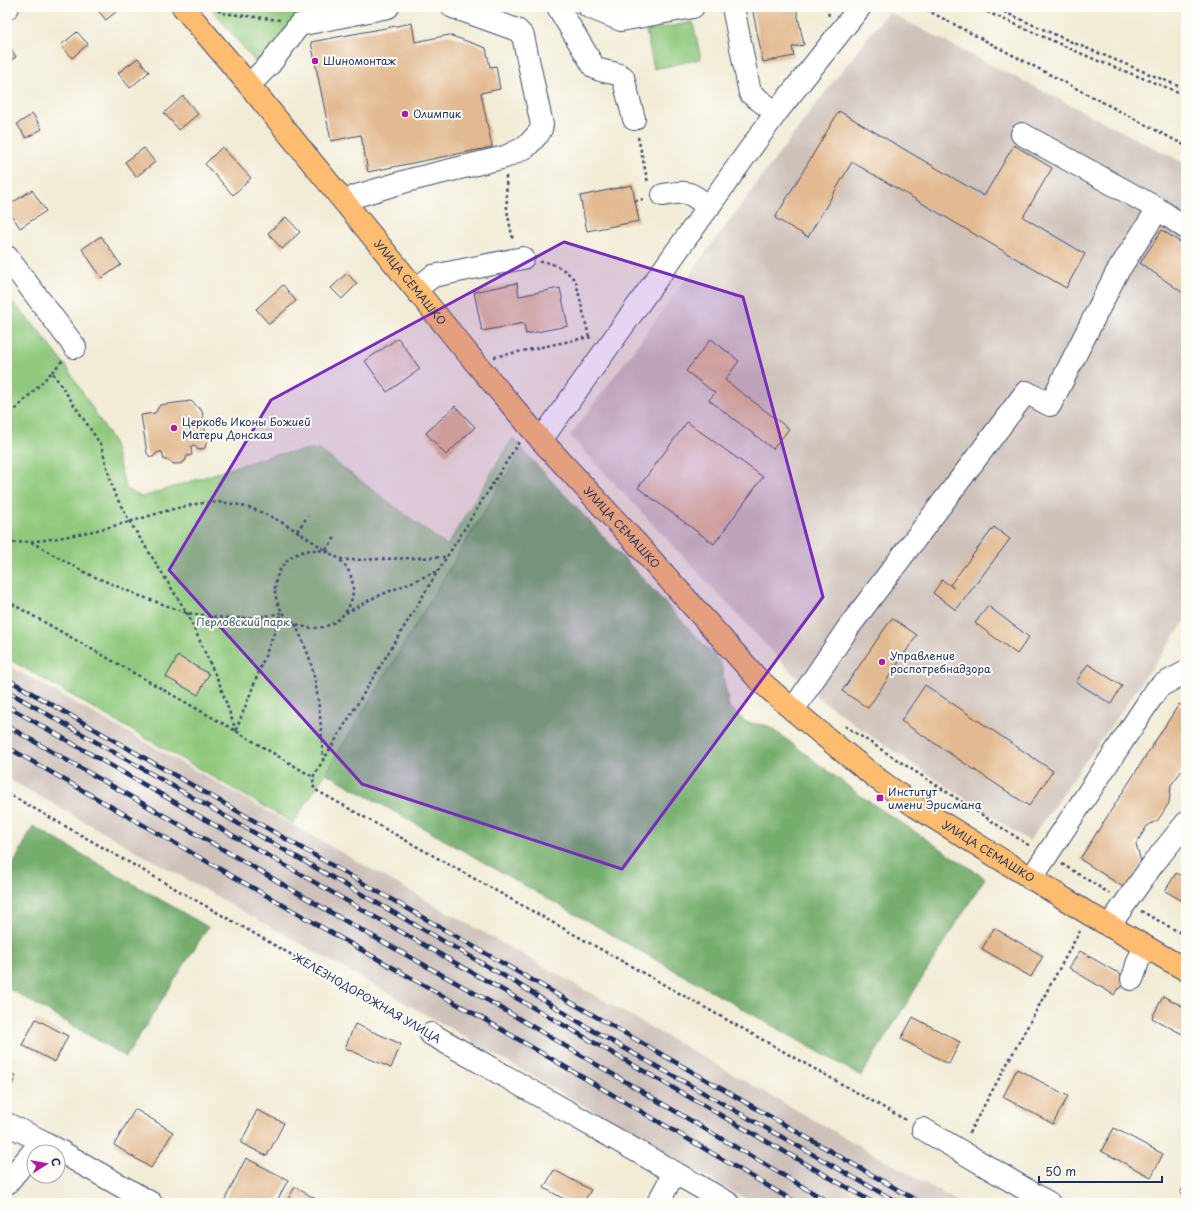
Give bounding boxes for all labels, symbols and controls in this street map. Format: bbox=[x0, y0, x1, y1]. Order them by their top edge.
place label: Шиномонтаж bbox=[323, 52, 396, 69]
marker: Шиномонтаж bbox=[310, 56, 320, 66]
place label: Олимпик bbox=[413, 105, 462, 122]
marker: Олимпик bbox=[400, 109, 410, 119]
street label: УЛИЦА СЕМАШКО bbox=[370, 236, 450, 329]
place label: Церковь Иконы Божией Матери Донская bbox=[182, 413, 311, 443]
marker: Церковь Иконы Божией Матери Донская bbox=[169, 423, 179, 433]
street label: УЛИЦА СЕМАШКО bbox=[580, 482, 664, 572]
park label: Перловский парк bbox=[196, 613, 290, 630]
place label: Управление роспотребнадзора bbox=[890, 647, 991, 677]
marker: Управление роспотребнадзора bbox=[877, 657, 887, 667]
place label: Институт имени Эрисмана bbox=[888, 783, 982, 813]
marker: Институт имени Эрисмана bbox=[875, 793, 885, 803]
street label: УЛИЦА СЕМАШКО bbox=[939, 816, 1038, 886]
street label: ЖЕЛЕЗНОДОРОЖНАЯ УЛИЦА bbox=[290, 948, 445, 1047]
north arrow bbox=[26, 1144, 66, 1184]
text: С bbox=[47, 1156, 65, 1168]
scale bar bbox=[1039, 1158, 1162, 1184]
text: 50 m bbox=[1045, 1162, 1076, 1180]

